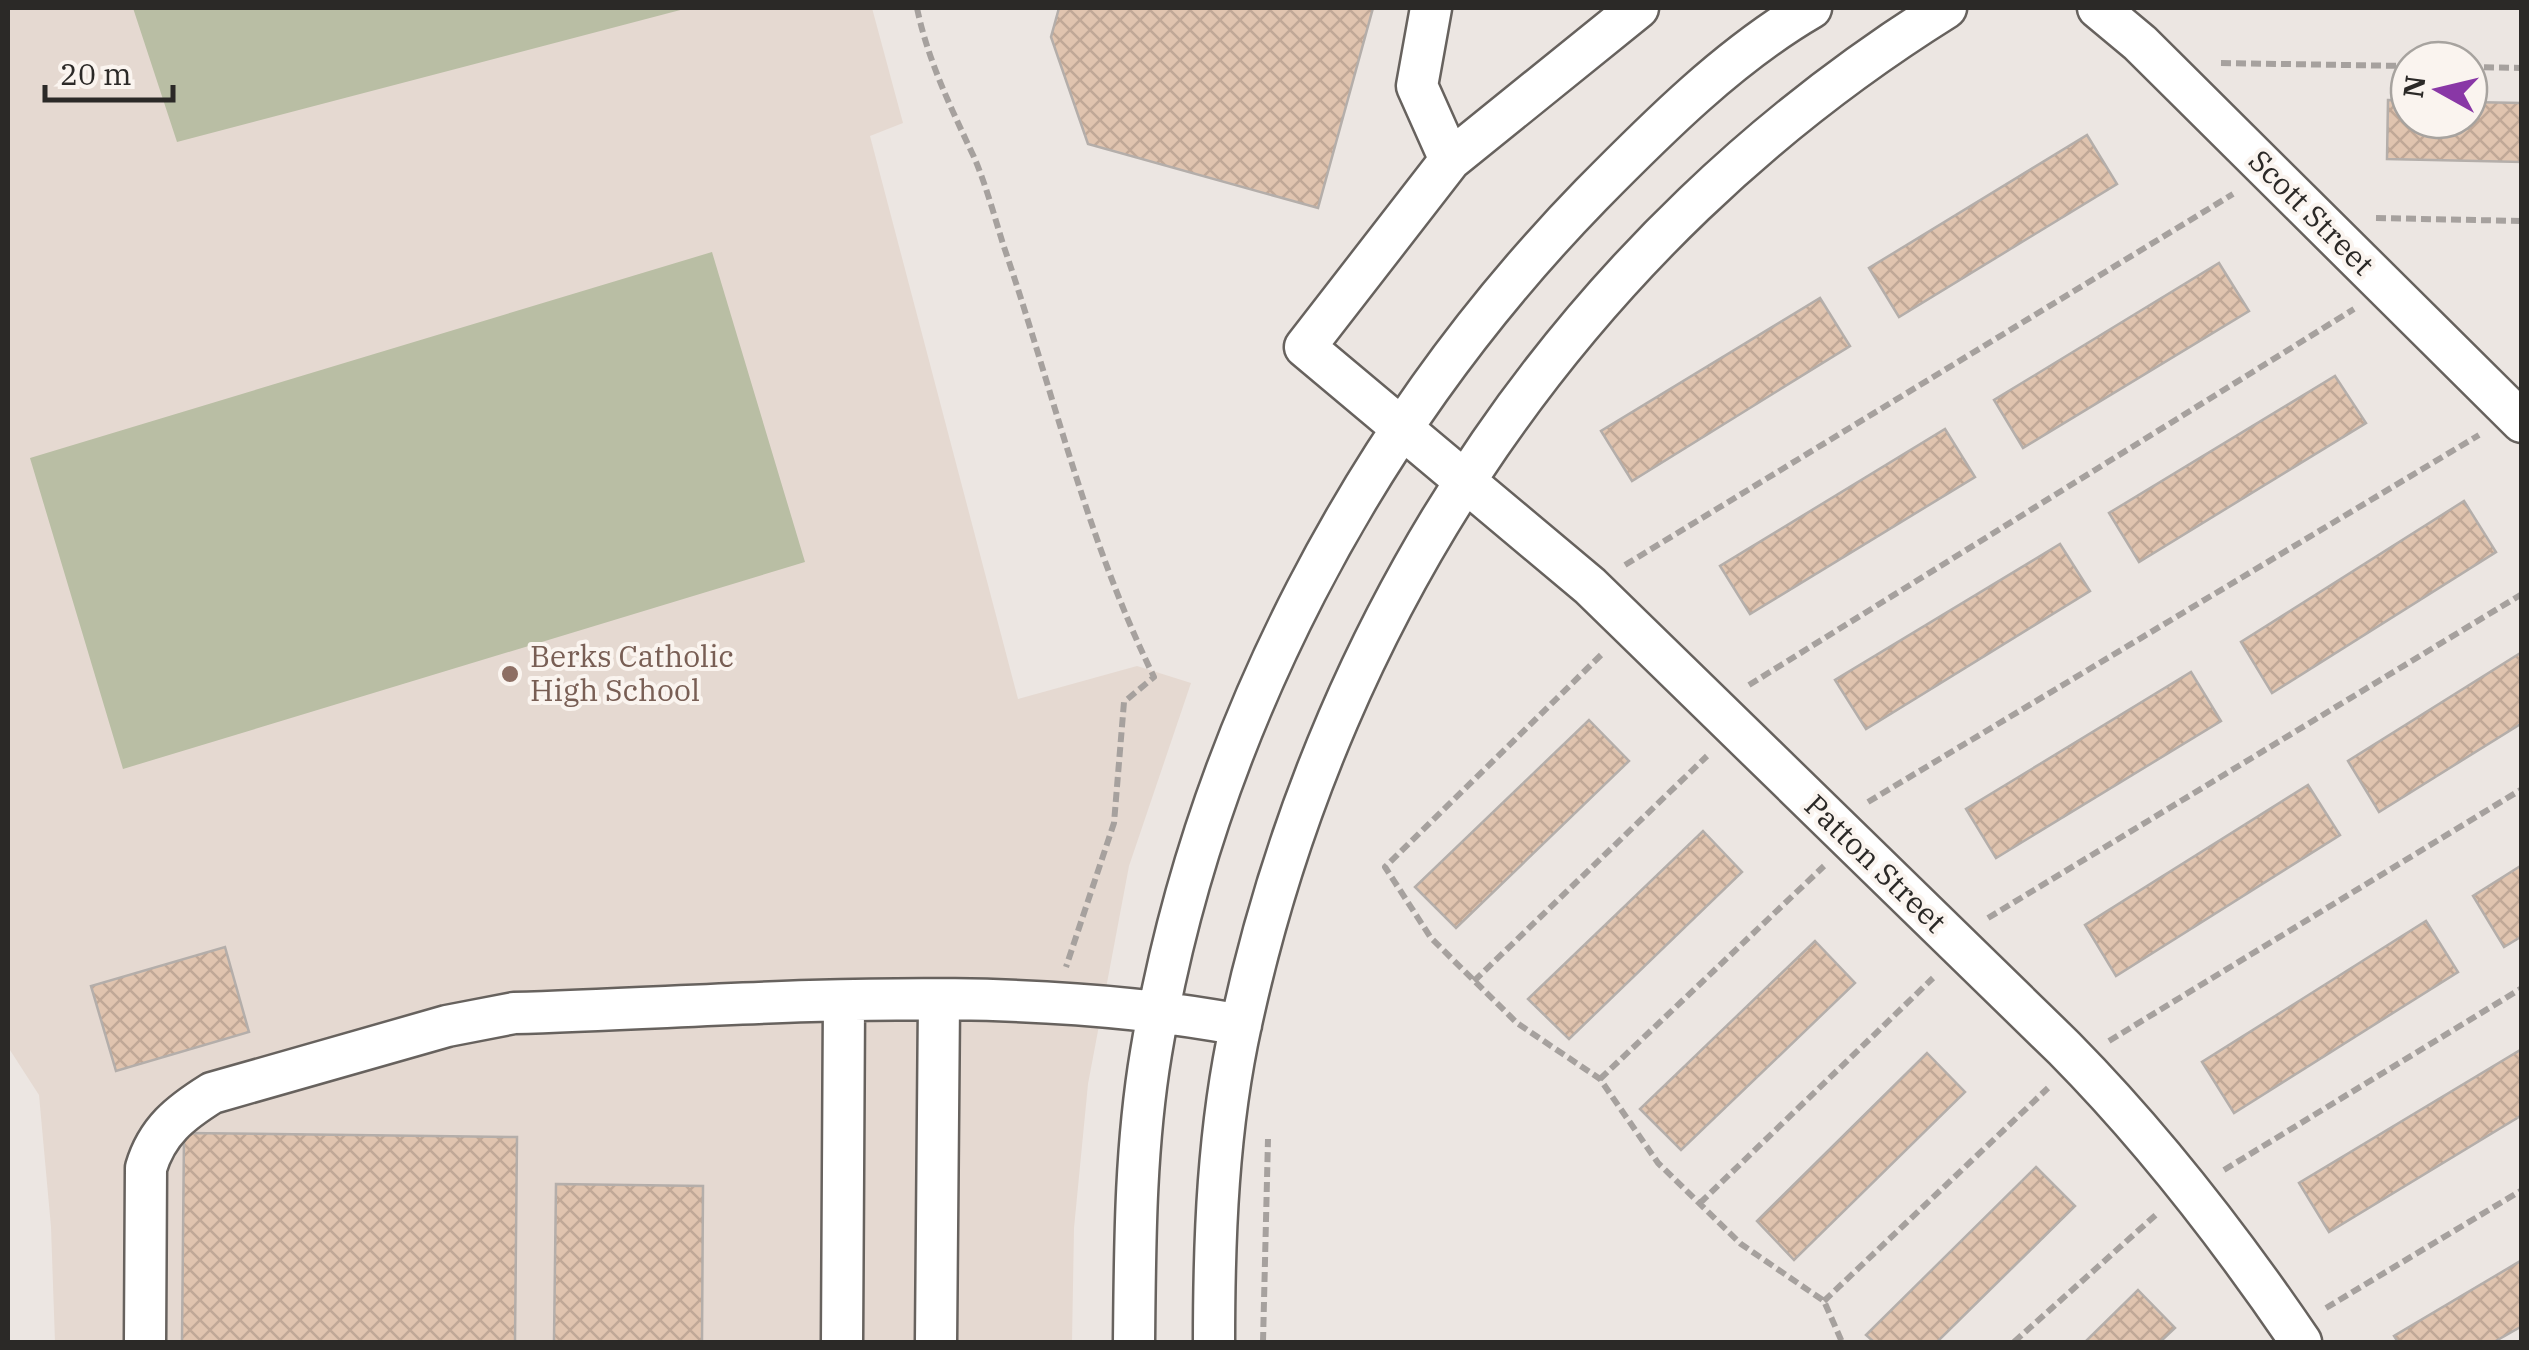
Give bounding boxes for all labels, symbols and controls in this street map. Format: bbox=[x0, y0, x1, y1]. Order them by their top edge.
scale bar bbox=[45, 40, 172, 102]
north arrow bbox=[2389, 40, 2489, 140]
text: 20 m bbox=[60, 54, 132, 93]
text: N bbox=[2394, 73, 2434, 100]
street label: Scott Street bbox=[2241, 141, 2383, 283]
place label: Berks Catholic High School bbox=[530, 636, 734, 709]
marker: Berks Catholic High School bbox=[499, 663, 521, 685]
street label: Patton Street bbox=[1797, 785, 1955, 940]

